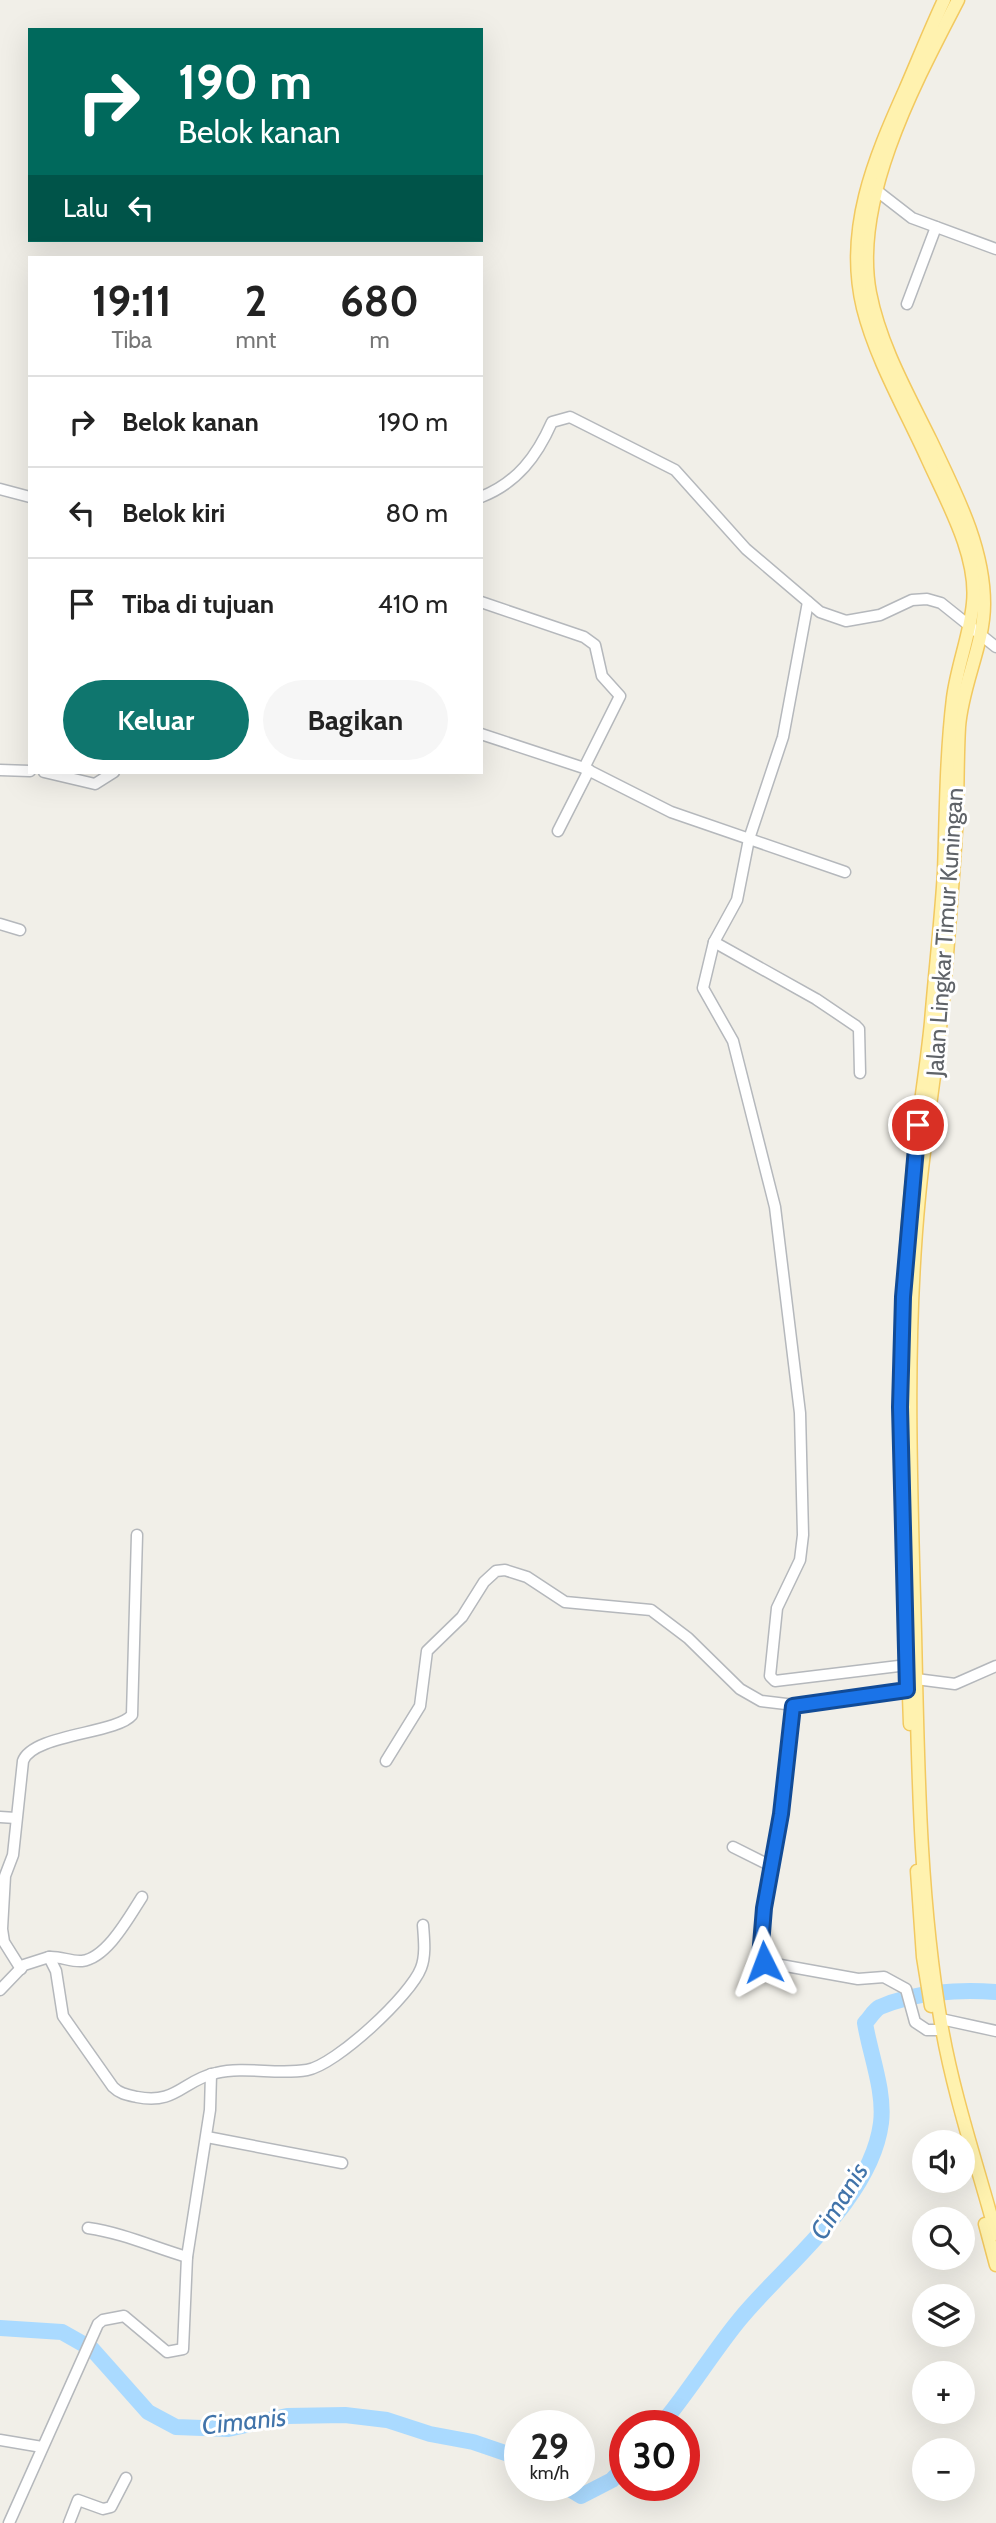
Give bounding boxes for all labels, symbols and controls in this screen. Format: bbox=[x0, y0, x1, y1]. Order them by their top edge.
text: 190 m bbox=[178, 52, 312, 111]
icon: right bbox=[63, 56, 154, 147]
text: Belok kanan bbox=[178, 112, 341, 151]
icon: left bbox=[122, 189, 160, 227]
text: Lalu bbox=[63, 192, 108, 224]
text: 19:11 bbox=[92, 275, 172, 327]
text: 2 bbox=[245, 275, 267, 327]
text: 680 bbox=[340, 275, 419, 327]
text: Tiba bbox=[111, 326, 152, 354]
text: mnt bbox=[236, 326, 276, 354]
text: m bbox=[369, 326, 390, 354]
icon: right bbox=[63, 403, 101, 441]
text: Belok kanan bbox=[122, 406, 259, 438]
text: 190 m bbox=[378, 406, 448, 438]
icon: left bbox=[63, 494, 101, 532]
text: Belok kiri bbox=[122, 497, 225, 529]
text: 80 m bbox=[385, 497, 448, 529]
icon: arrive bbox=[63, 585, 101, 623]
text: Tiba di tujuan bbox=[122, 588, 274, 620]
text: 410 m bbox=[378, 588, 448, 620]
button: Keluar bbox=[63, 680, 249, 760]
button: Bagikan bbox=[263, 680, 448, 760]
street label: Jalan Lingkar Timur Kuningan bbox=[920, 786, 969, 1078]
pin bbox=[888, 1095, 948, 1155]
icon: arrive bbox=[899, 1106, 937, 1144]
position arrow bbox=[727, 1925, 801, 1999]
map controls bbox=[912, 2130, 975, 2501]
button: sound bbox=[912, 2130, 975, 2193]
water label: Cimanis bbox=[803, 2157, 875, 2245]
button: search bbox=[912, 2207, 975, 2270]
button: layers bbox=[912, 2284, 975, 2347]
button: + bbox=[912, 2361, 975, 2424]
water label: Cimanis bbox=[200, 2401, 288, 2441]
speed limit sign: 30 bbox=[609, 2410, 700, 2501]
text: 29 bbox=[530, 2425, 569, 2468]
button: − bbox=[912, 2438, 975, 2501]
text: km/h bbox=[530, 2462, 569, 2484]

